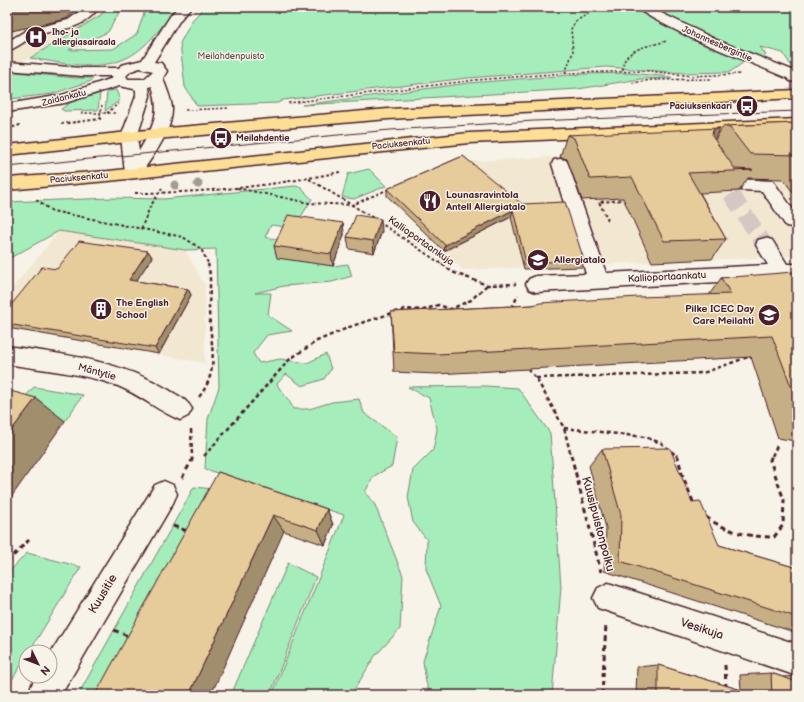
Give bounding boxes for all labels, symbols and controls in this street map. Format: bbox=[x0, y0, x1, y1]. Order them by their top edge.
hospital icon: Iho- ja allergiasairaala bbox=[23, 24, 49, 50]
street label: Johannesbergintie bbox=[680, 24, 754, 65]
place label: Iho- ja allergiasairaala bbox=[52, 27, 116, 48]
park label: Meilahdenpuisto bbox=[197, 51, 265, 62]
street label: Zaidankatu bbox=[40, 87, 87, 109]
bus stop icon: Paciuksenkaari bbox=[734, 93, 760, 119]
place label: Paciuksenkaari bbox=[669, 101, 732, 112]
bus stop icon: Meilahdentie bbox=[208, 125, 234, 151]
place label: Meilahdentie bbox=[236, 133, 289, 144]
street label: Paciuksenkatu bbox=[371, 135, 431, 153]
street label: Paciuksenkatu bbox=[49, 170, 109, 186]
restaurant icon: Lounasravintola Antell Allergiatalo bbox=[417, 188, 443, 214]
place label: Lounasravintola Antell Allergiatalo bbox=[445, 189, 526, 213]
street label: Kallioportaankuja bbox=[386, 214, 457, 268]
school or university icon: Allergiatalo bbox=[525, 247, 551, 273]
place label: Allergiatalo bbox=[553, 254, 606, 266]
street label: Kallioportaankatu bbox=[628, 269, 706, 285]
building icon: The English School bbox=[88, 296, 114, 322]
place label: The English School bbox=[116, 297, 169, 321]
school or university icon: Pilke ICEC Day Care Meilahti bbox=[756, 302, 782, 328]
place label: Pilke ICEC Day Care Meilahti bbox=[685, 303, 754, 327]
street label: Mäntytie bbox=[77, 361, 117, 383]
street label: Kuusipuistonpolku bbox=[578, 475, 618, 573]
street label: Kuusitie bbox=[85, 572, 121, 616]
street label: Vesikuja bbox=[679, 615, 726, 643]
north arrow bbox=[18, 644, 58, 684]
text: N bbox=[37, 663, 53, 678]

